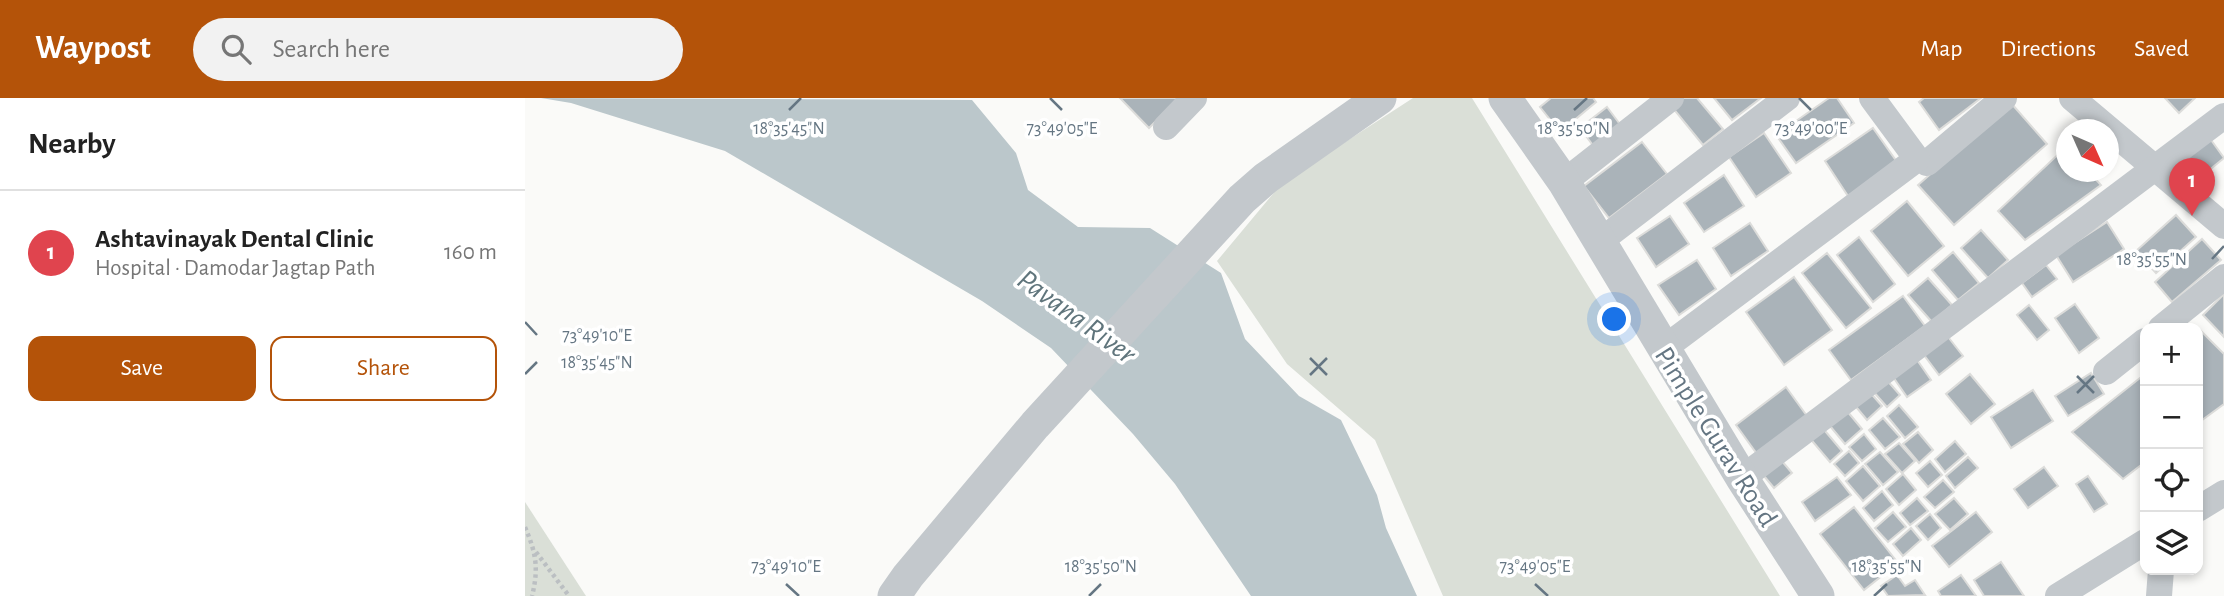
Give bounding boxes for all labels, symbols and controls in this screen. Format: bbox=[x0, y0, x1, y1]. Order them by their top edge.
search box bbox=[193, 18, 683, 81]
icon: search bbox=[217, 30, 255, 68]
text: Waypost bbox=[35, 32, 151, 65]
text: Search here bbox=[273, 36, 390, 62]
text: Map bbox=[1920, 37, 1962, 61]
text: Directions bbox=[2000, 37, 2096, 61]
text: Saved bbox=[2134, 37, 2189, 61]
north arrow bbox=[2056, 119, 2119, 182]
text: 18°35'45"N bbox=[753, 120, 825, 138]
text: 73°49'05"E bbox=[1026, 120, 1098, 138]
text: 18°35'50"N bbox=[1538, 120, 1610, 138]
text: 73°49'00"E bbox=[1774, 120, 1848, 138]
text: Nearby bbox=[28, 129, 116, 159]
pin: 1 bbox=[2169, 158, 2215, 216]
text: Ashtavinayak Dental Clinic bbox=[95, 226, 373, 252]
text: 1 bbox=[47, 241, 55, 264]
text: 160 m bbox=[444, 241, 497, 264]
text: 18°35'55"N bbox=[2117, 251, 2187, 269]
text: Hospital · Damodar Jagtap Path bbox=[95, 257, 376, 280]
water label: Pavana River bbox=[1012, 264, 1142, 370]
your location bbox=[1597, 302, 1631, 336]
map controls bbox=[2140, 323, 2203, 575]
button: + bbox=[2140, 323, 2203, 386]
text: 73°49'10"E bbox=[562, 327, 632, 345]
button: Save bbox=[28, 336, 256, 401]
button: Share bbox=[270, 336, 497, 401]
street label: Pimple Gurav Road bbox=[1649, 342, 1782, 532]
text: 18°35'45"N bbox=[561, 354, 633, 372]
button: − bbox=[2140, 386, 2203, 449]
button: locate bbox=[2140, 449, 2203, 512]
button: layers bbox=[2140, 512, 2203, 575]
text: 73°49'10"E bbox=[751, 558, 821, 576]
text: 18°35'50"N bbox=[1065, 558, 1137, 576]
text: 73°49'05"E bbox=[1499, 558, 1571, 576]
text: 18°35'55"N bbox=[1852, 558, 1922, 576]

